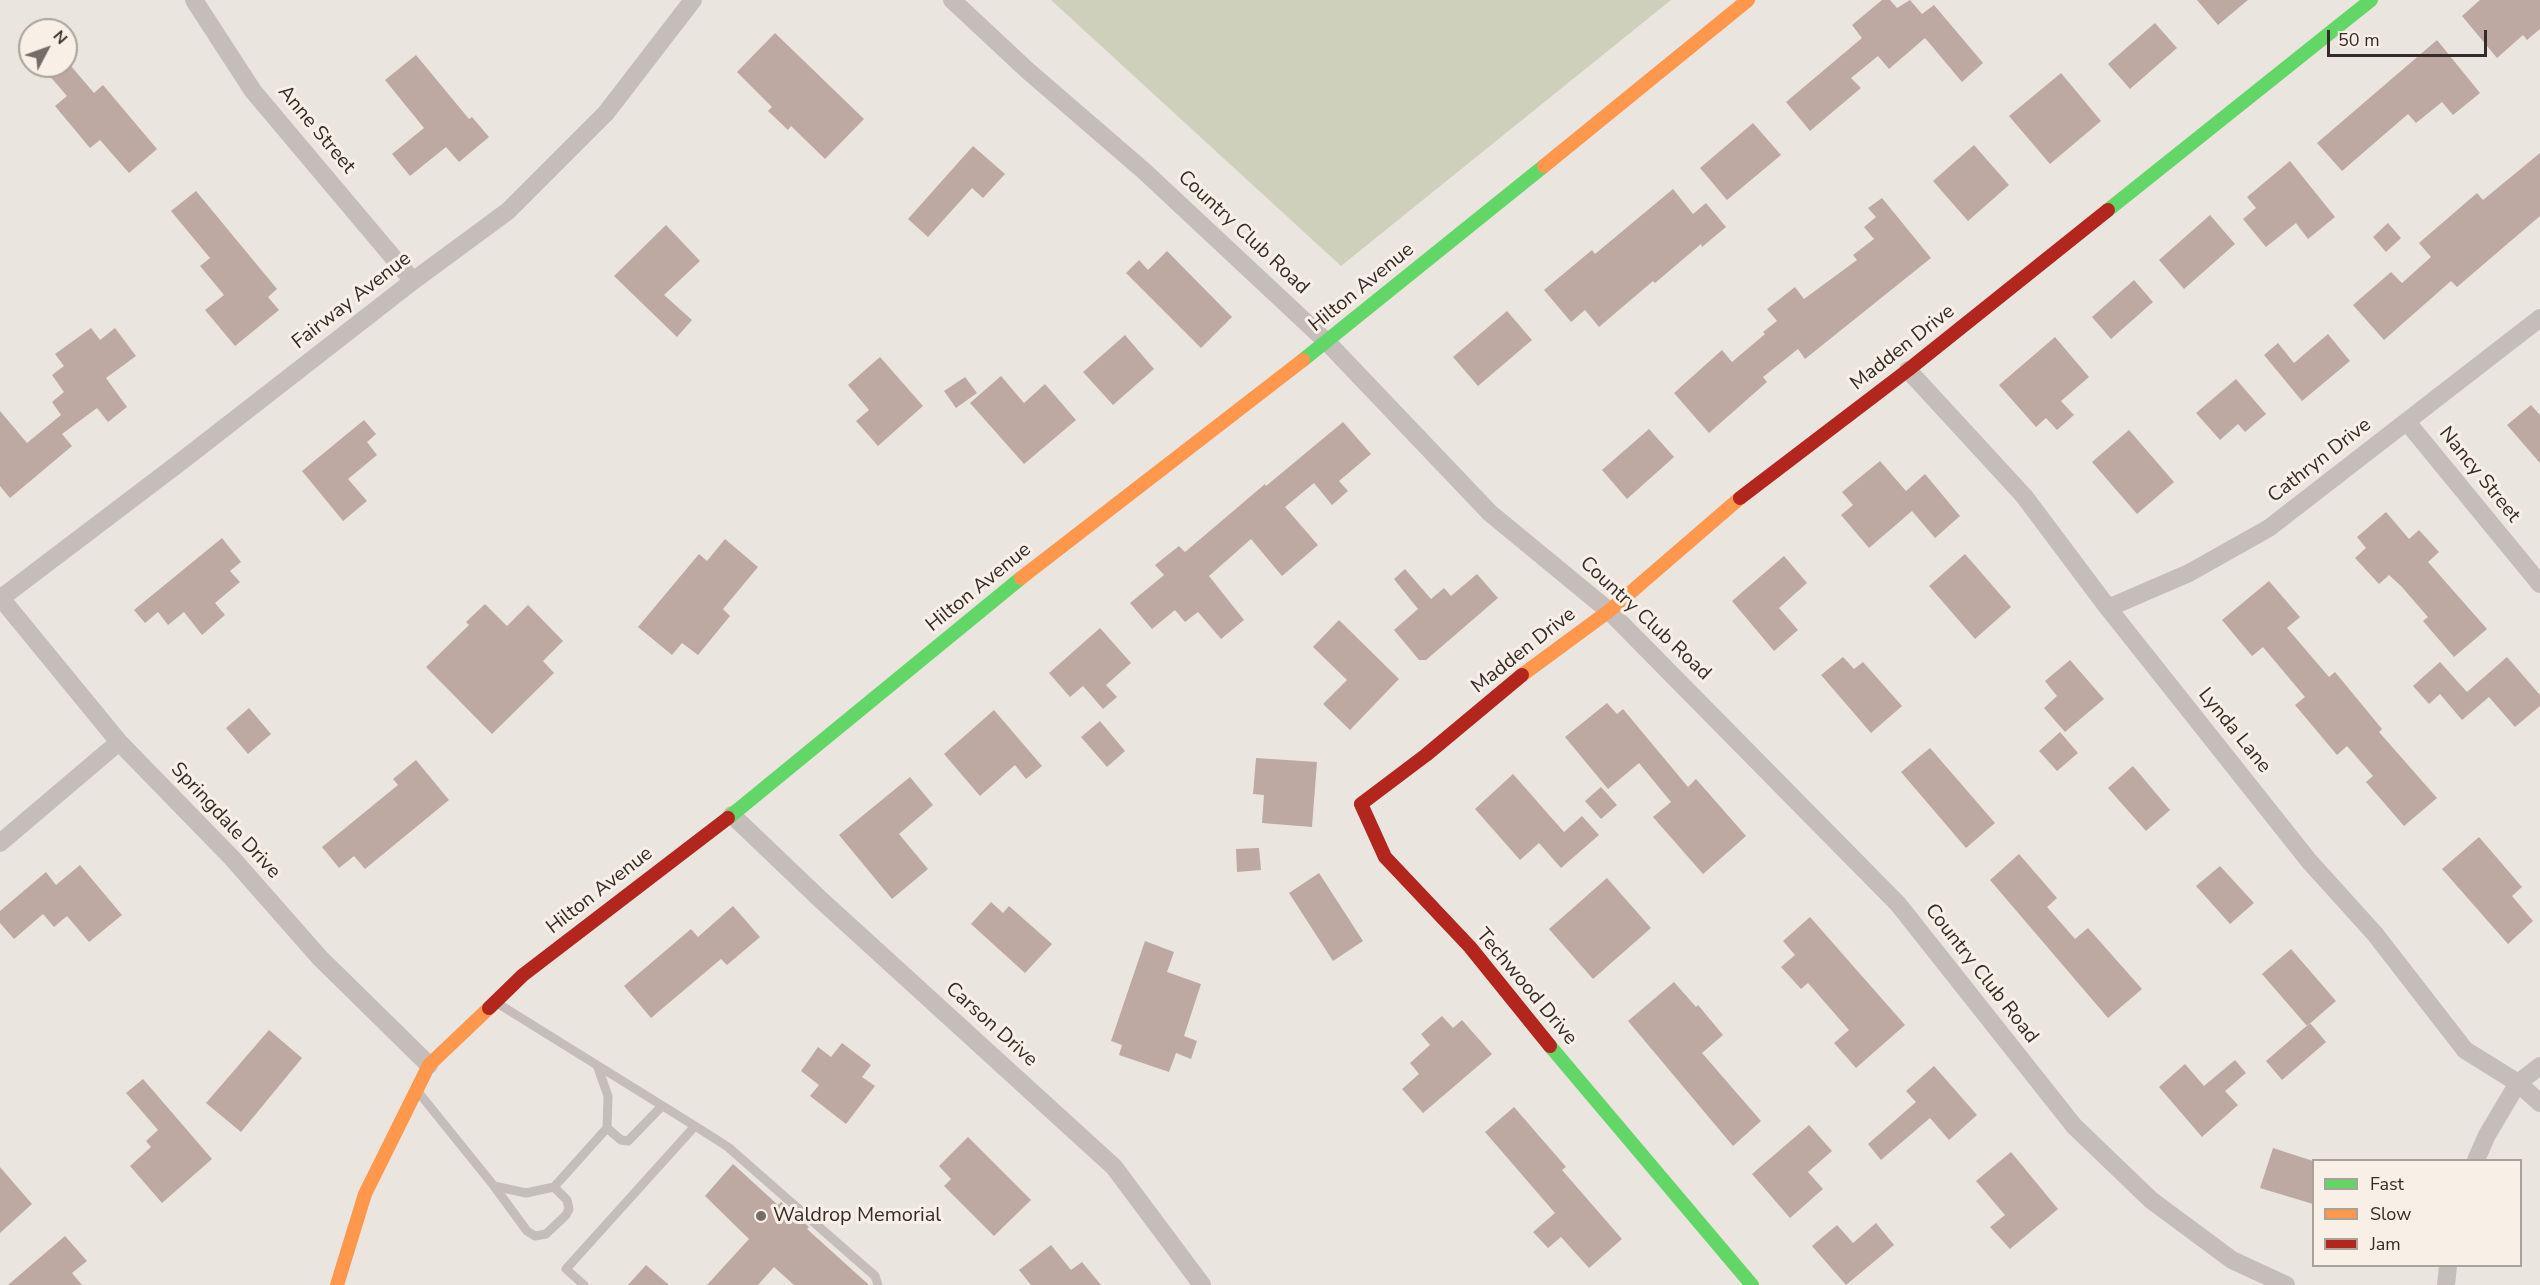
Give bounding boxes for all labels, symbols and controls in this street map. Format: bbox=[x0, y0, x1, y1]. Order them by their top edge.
north arrow bbox=[18, 18, 78, 78]
scale bar bbox=[2330, 18, 2490, 56]
text: N bbox=[48, 26, 72, 49]
text: 50 m bbox=[2338, 28, 2380, 52]
street label: Anne Street bbox=[272, 81, 360, 179]
street label: Country Club Road bbox=[1172, 166, 1314, 300]
street label: Hilton Avenue bbox=[1305, 238, 1419, 338]
street label: Fairway Avenue bbox=[288, 247, 416, 355]
street label: Madden Drive bbox=[1846, 300, 1960, 396]
street label: Cathryn Drive bbox=[2264, 413, 2376, 509]
street label: Nancy Street bbox=[2433, 422, 2525, 528]
street label: Hilton Avenue bbox=[922, 538, 1036, 638]
street label: Country Club Road bbox=[1574, 552, 1716, 686]
street label: Madden Drive bbox=[1467, 603, 1581, 699]
street label: Lynda Lane bbox=[2192, 684, 2276, 778]
street label: Springdale Drive bbox=[165, 758, 285, 884]
street label: Hilton Avenue bbox=[542, 842, 658, 940]
street label: Country Club Road bbox=[1919, 899, 2043, 1049]
street label: Techwood Drive bbox=[1470, 924, 1582, 1050]
street label: Carson Drive bbox=[940, 977, 1042, 1073]
legend bbox=[2312, 1159, 2522, 1267]
text: Fast bbox=[2370, 1172, 2404, 1196]
text: Slow bbox=[2370, 1202, 2411, 1226]
place label: Waldrop Memorial bbox=[773, 1204, 941, 1228]
marker: Waldrop Memorial bbox=[754, 1209, 768, 1223]
text: Jam bbox=[2370, 1232, 2401, 1256]

